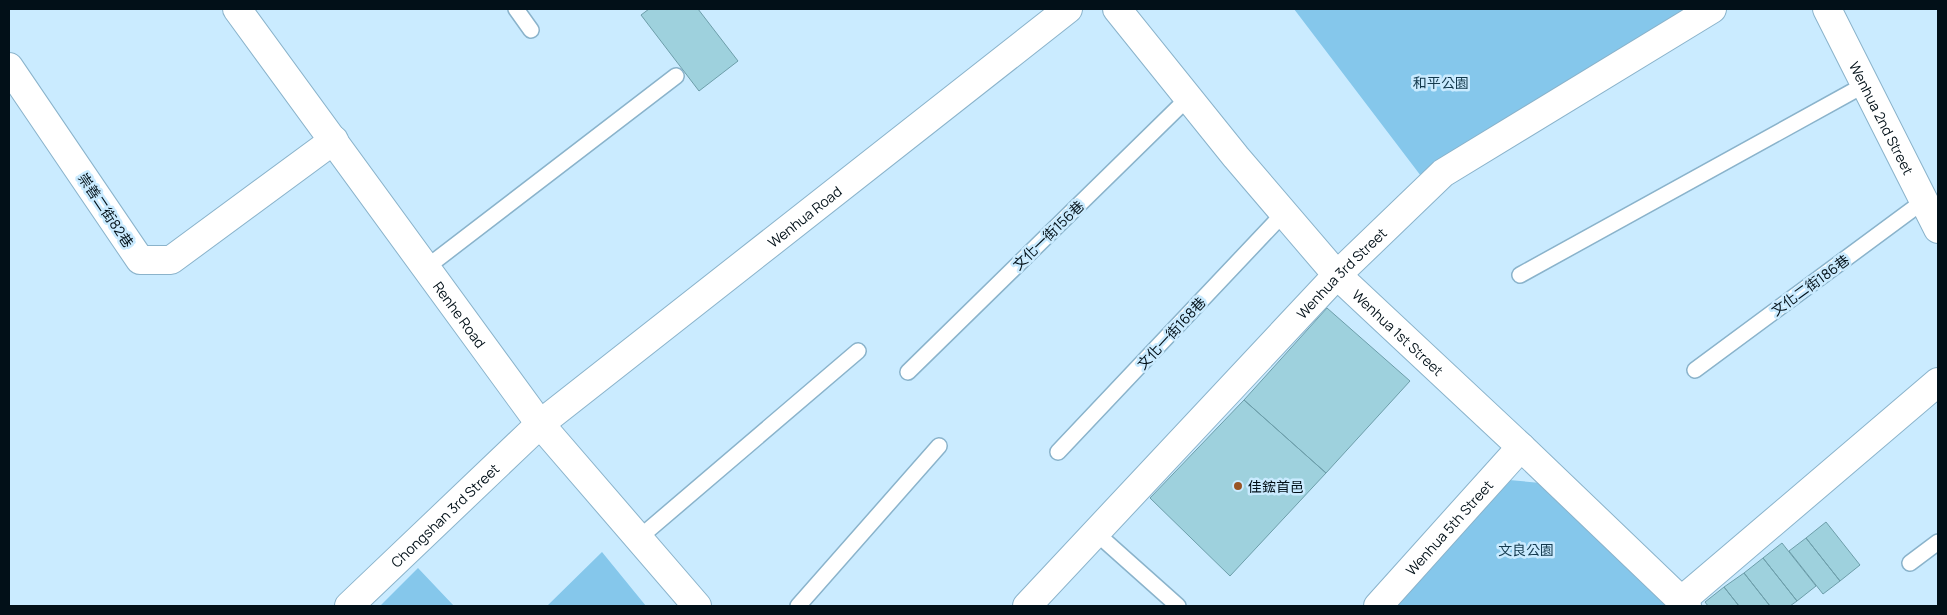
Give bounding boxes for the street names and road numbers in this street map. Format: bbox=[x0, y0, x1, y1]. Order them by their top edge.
street label: Wenhua 2nd Street bbox=[1845, 58, 1919, 178]
street label: 崇善二街82巷 bbox=[74, 169, 138, 251]
street label: Wenhua Road bbox=[763, 181, 845, 251]
street label: 文化一街156巷 bbox=[1008, 196, 1088, 274]
street label: Wenhua 3rd Street bbox=[1292, 223, 1391, 322]
street label: 文化二街186巷 bbox=[1767, 250, 1853, 320]
street label: Renhe Road bbox=[429, 277, 490, 351]
street label: Wenhua 1st Street bbox=[1349, 285, 1448, 380]
street label: 文化一街168巷 bbox=[1133, 293, 1209, 373]
street label: Chongshan 3rd Street bbox=[386, 459, 503, 571]
street label: Wenhua 5th Street bbox=[1401, 475, 1497, 579]

